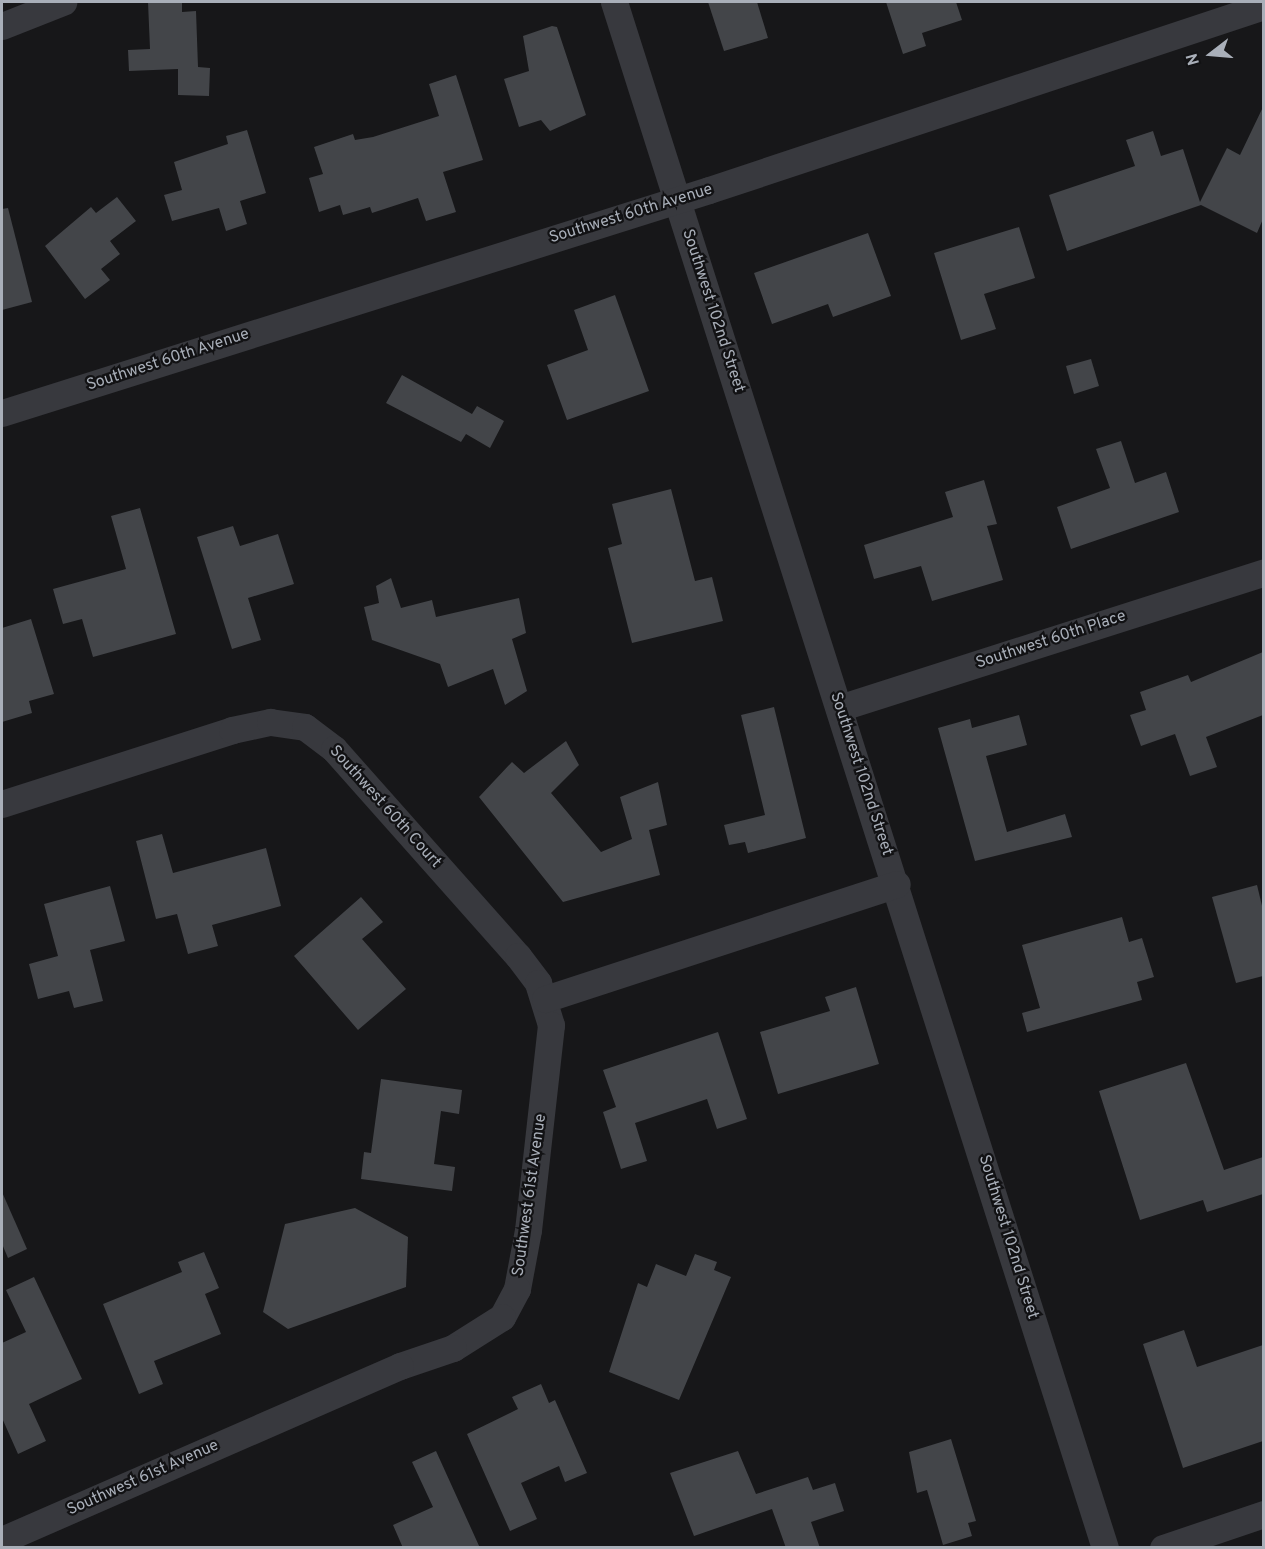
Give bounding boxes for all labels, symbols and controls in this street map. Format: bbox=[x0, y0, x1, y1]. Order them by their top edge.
north arrow bbox=[1181, 24, 1241, 84]
text: N bbox=[1182, 51, 1205, 67]
street label: Southwest 60th Avenue bbox=[547, 180, 715, 248]
street label: Southwest 102nd Street bbox=[677, 227, 749, 395]
street label: Southwest 60th Avenue bbox=[84, 325, 252, 395]
street label: Southwest 60th Place bbox=[974, 607, 1128, 673]
street label: Southwest 102nd Street bbox=[825, 690, 897, 858]
street label: Southwest 60th Court bbox=[325, 742, 445, 872]
street label: Southwest 61st Avenue bbox=[509, 1112, 551, 1278]
street label: Southwest 102nd Street bbox=[974, 1153, 1042, 1321]
street label: Southwest 61st Avenue bbox=[64, 1436, 222, 1520]

